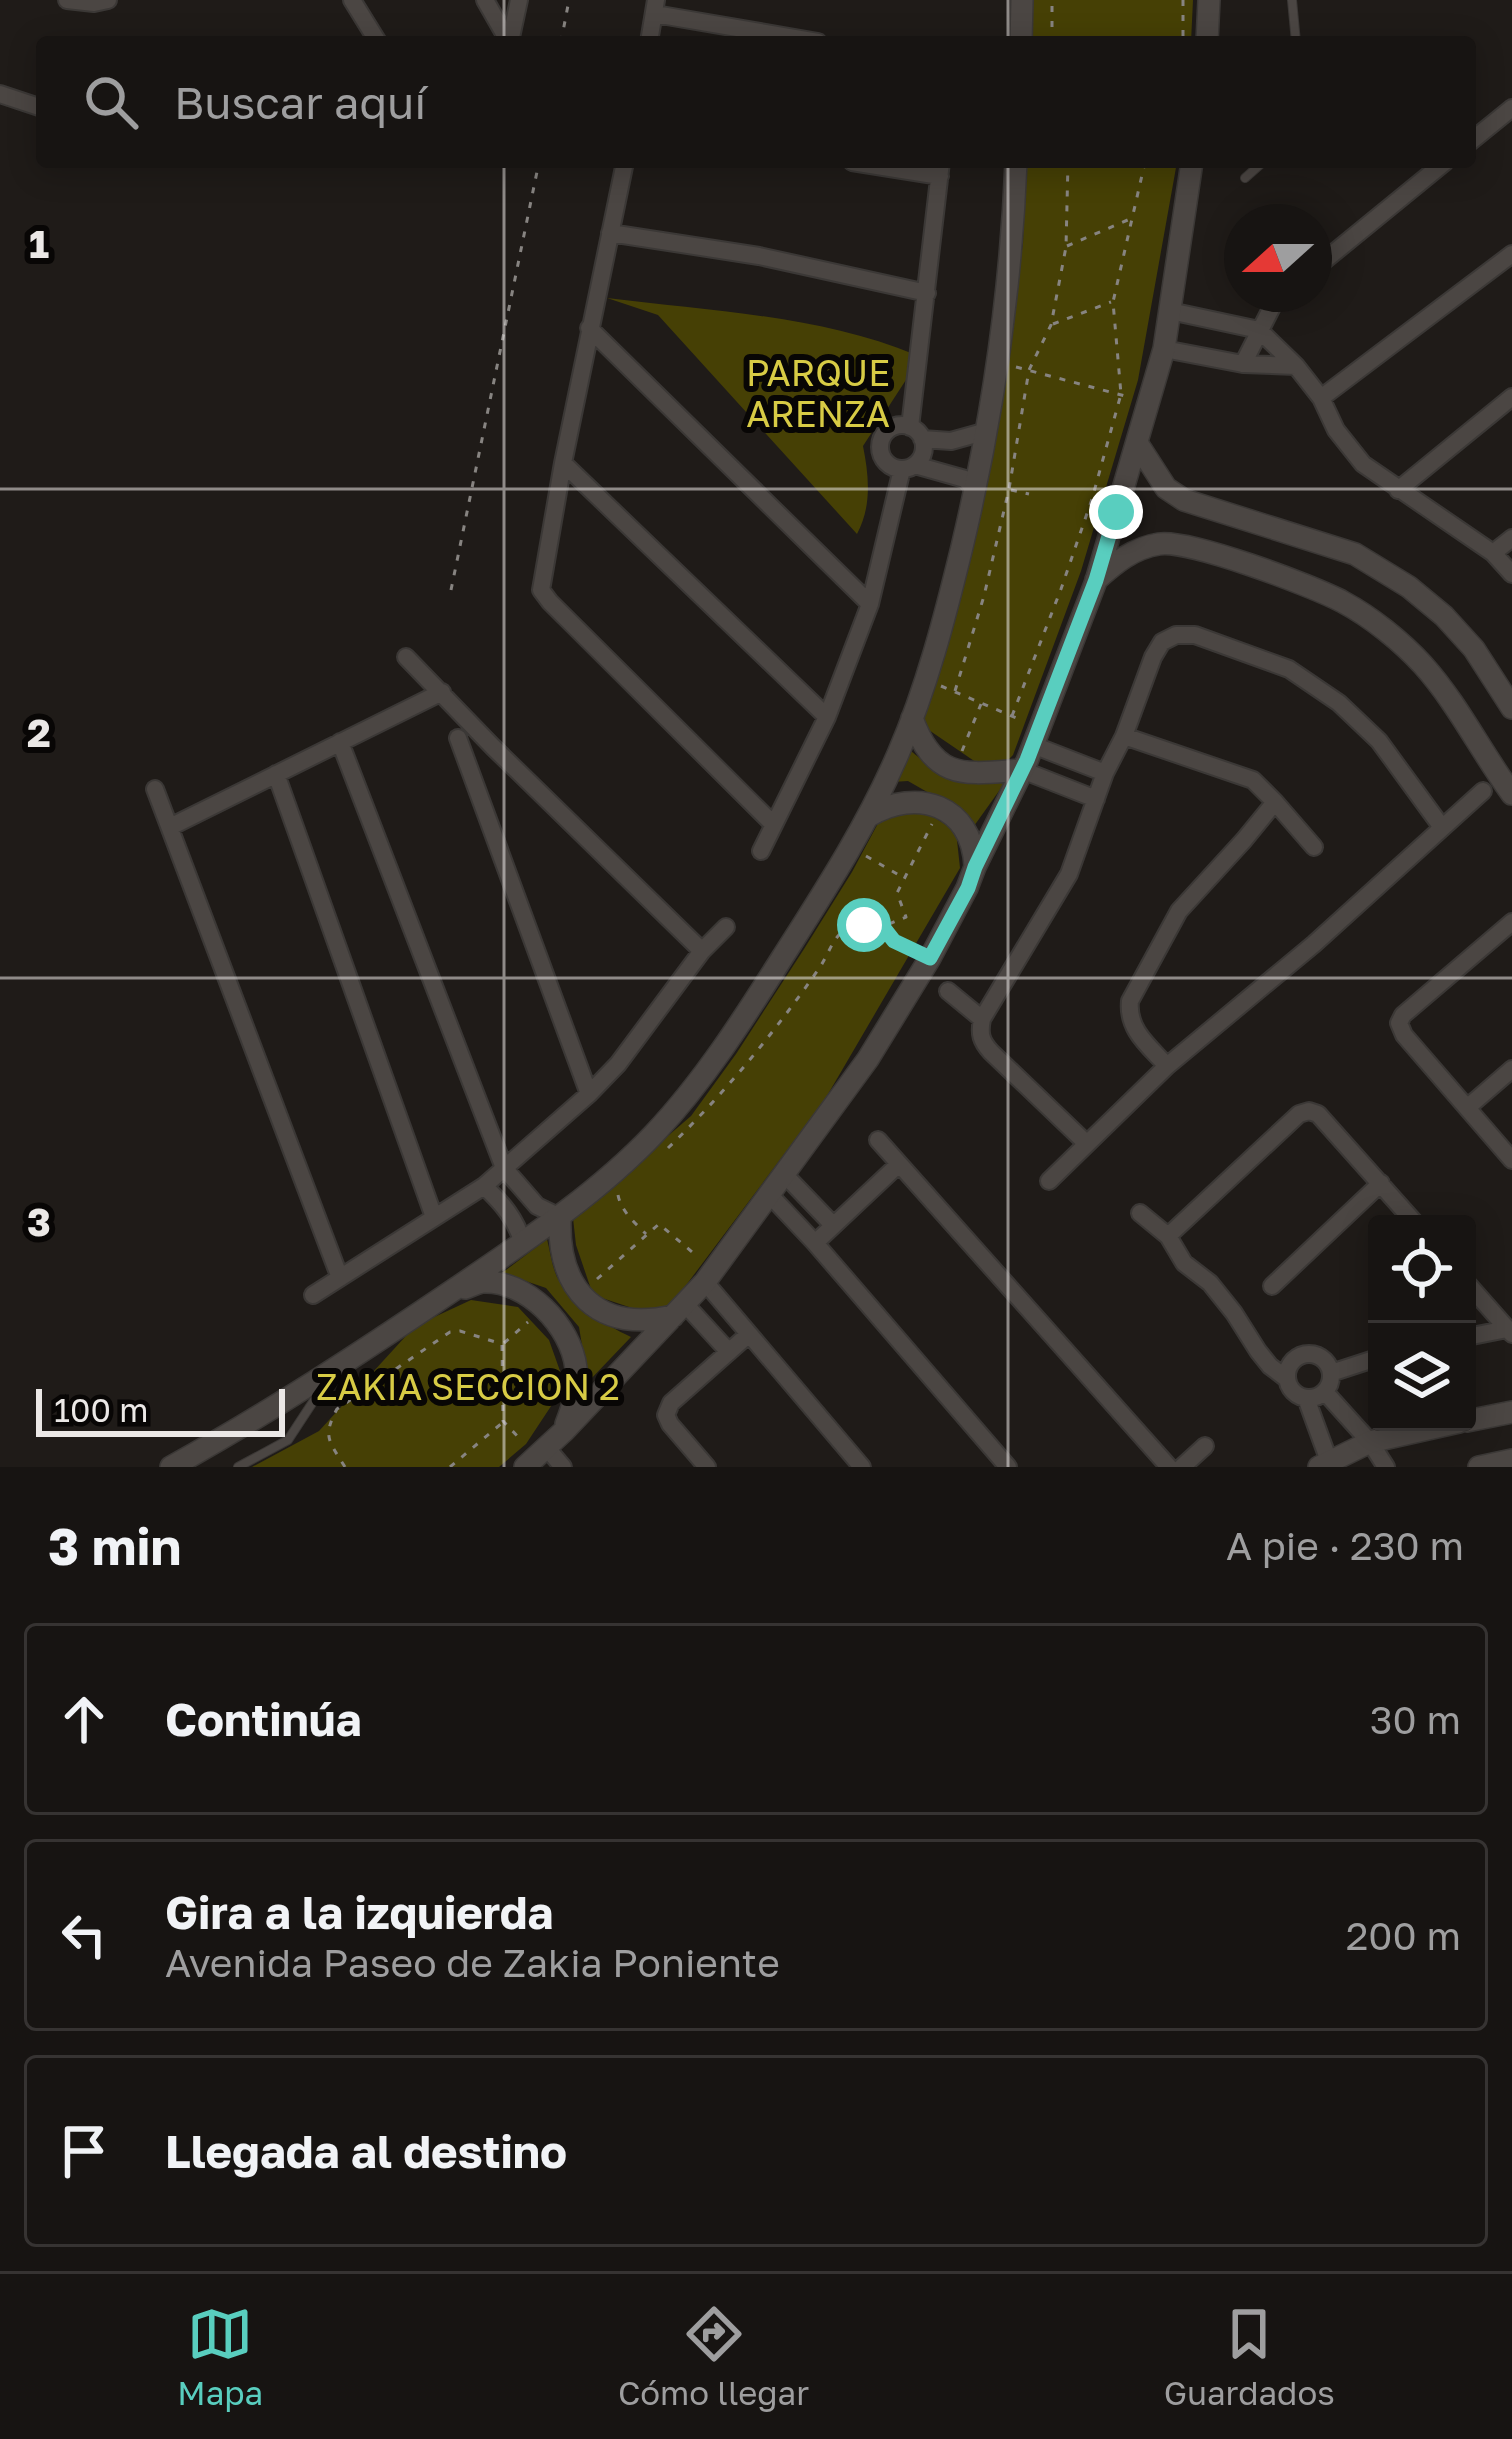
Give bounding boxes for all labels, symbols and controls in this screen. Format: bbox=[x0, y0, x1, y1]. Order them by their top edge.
search box bbox=[36, 36, 1476, 168]
icon: search bbox=[78, 69, 144, 135]
text: Buscar aquí bbox=[174, 75, 426, 129]
north arrow bbox=[1224, 204, 1332, 312]
text: 1 bbox=[29, 220, 49, 267]
park label: PARQUE ARENZA bbox=[746, 351, 890, 435]
route end bbox=[1089, 485, 1143, 539]
text: 2 bbox=[27, 709, 51, 756]
route start bbox=[837, 898, 891, 952]
text: 3 bbox=[27, 1198, 51, 1245]
map controls bbox=[1368, 1215, 1476, 1431]
button: locate bbox=[1368, 1215, 1476, 1323]
button: layers bbox=[1368, 1323, 1476, 1431]
park label: ZAKIA SECCION 2 bbox=[316, 1365, 620, 1408]
scale bar bbox=[36, 1383, 285, 1436]
text: 100 m bbox=[54, 1390, 148, 1429]
text: 3 min bbox=[48, 1515, 181, 1576]
text: A pie · 230 m bbox=[1226, 1522, 1464, 1569]
icon: ahead bbox=[51, 1686, 117, 1752]
text: Continúa bbox=[165, 1692, 362, 1746]
text: 30 m bbox=[1370, 1696, 1461, 1743]
text: Gira a la izquierda bbox=[165, 1885, 553, 1939]
icon: left bbox=[51, 1902, 117, 1968]
text: 200 m bbox=[1346, 1912, 1461, 1959]
text: Avenida Paseo de Zakia Poniente bbox=[165, 1939, 780, 1986]
icon: arrive bbox=[51, 2118, 117, 2184]
text: Llegada al destino bbox=[165, 2124, 567, 2178]
tab: Mapa bbox=[177, 2301, 263, 2412]
tab: Cómo llegar bbox=[618, 2301, 809, 2412]
tab: Guardados bbox=[1164, 2301, 1335, 2412]

